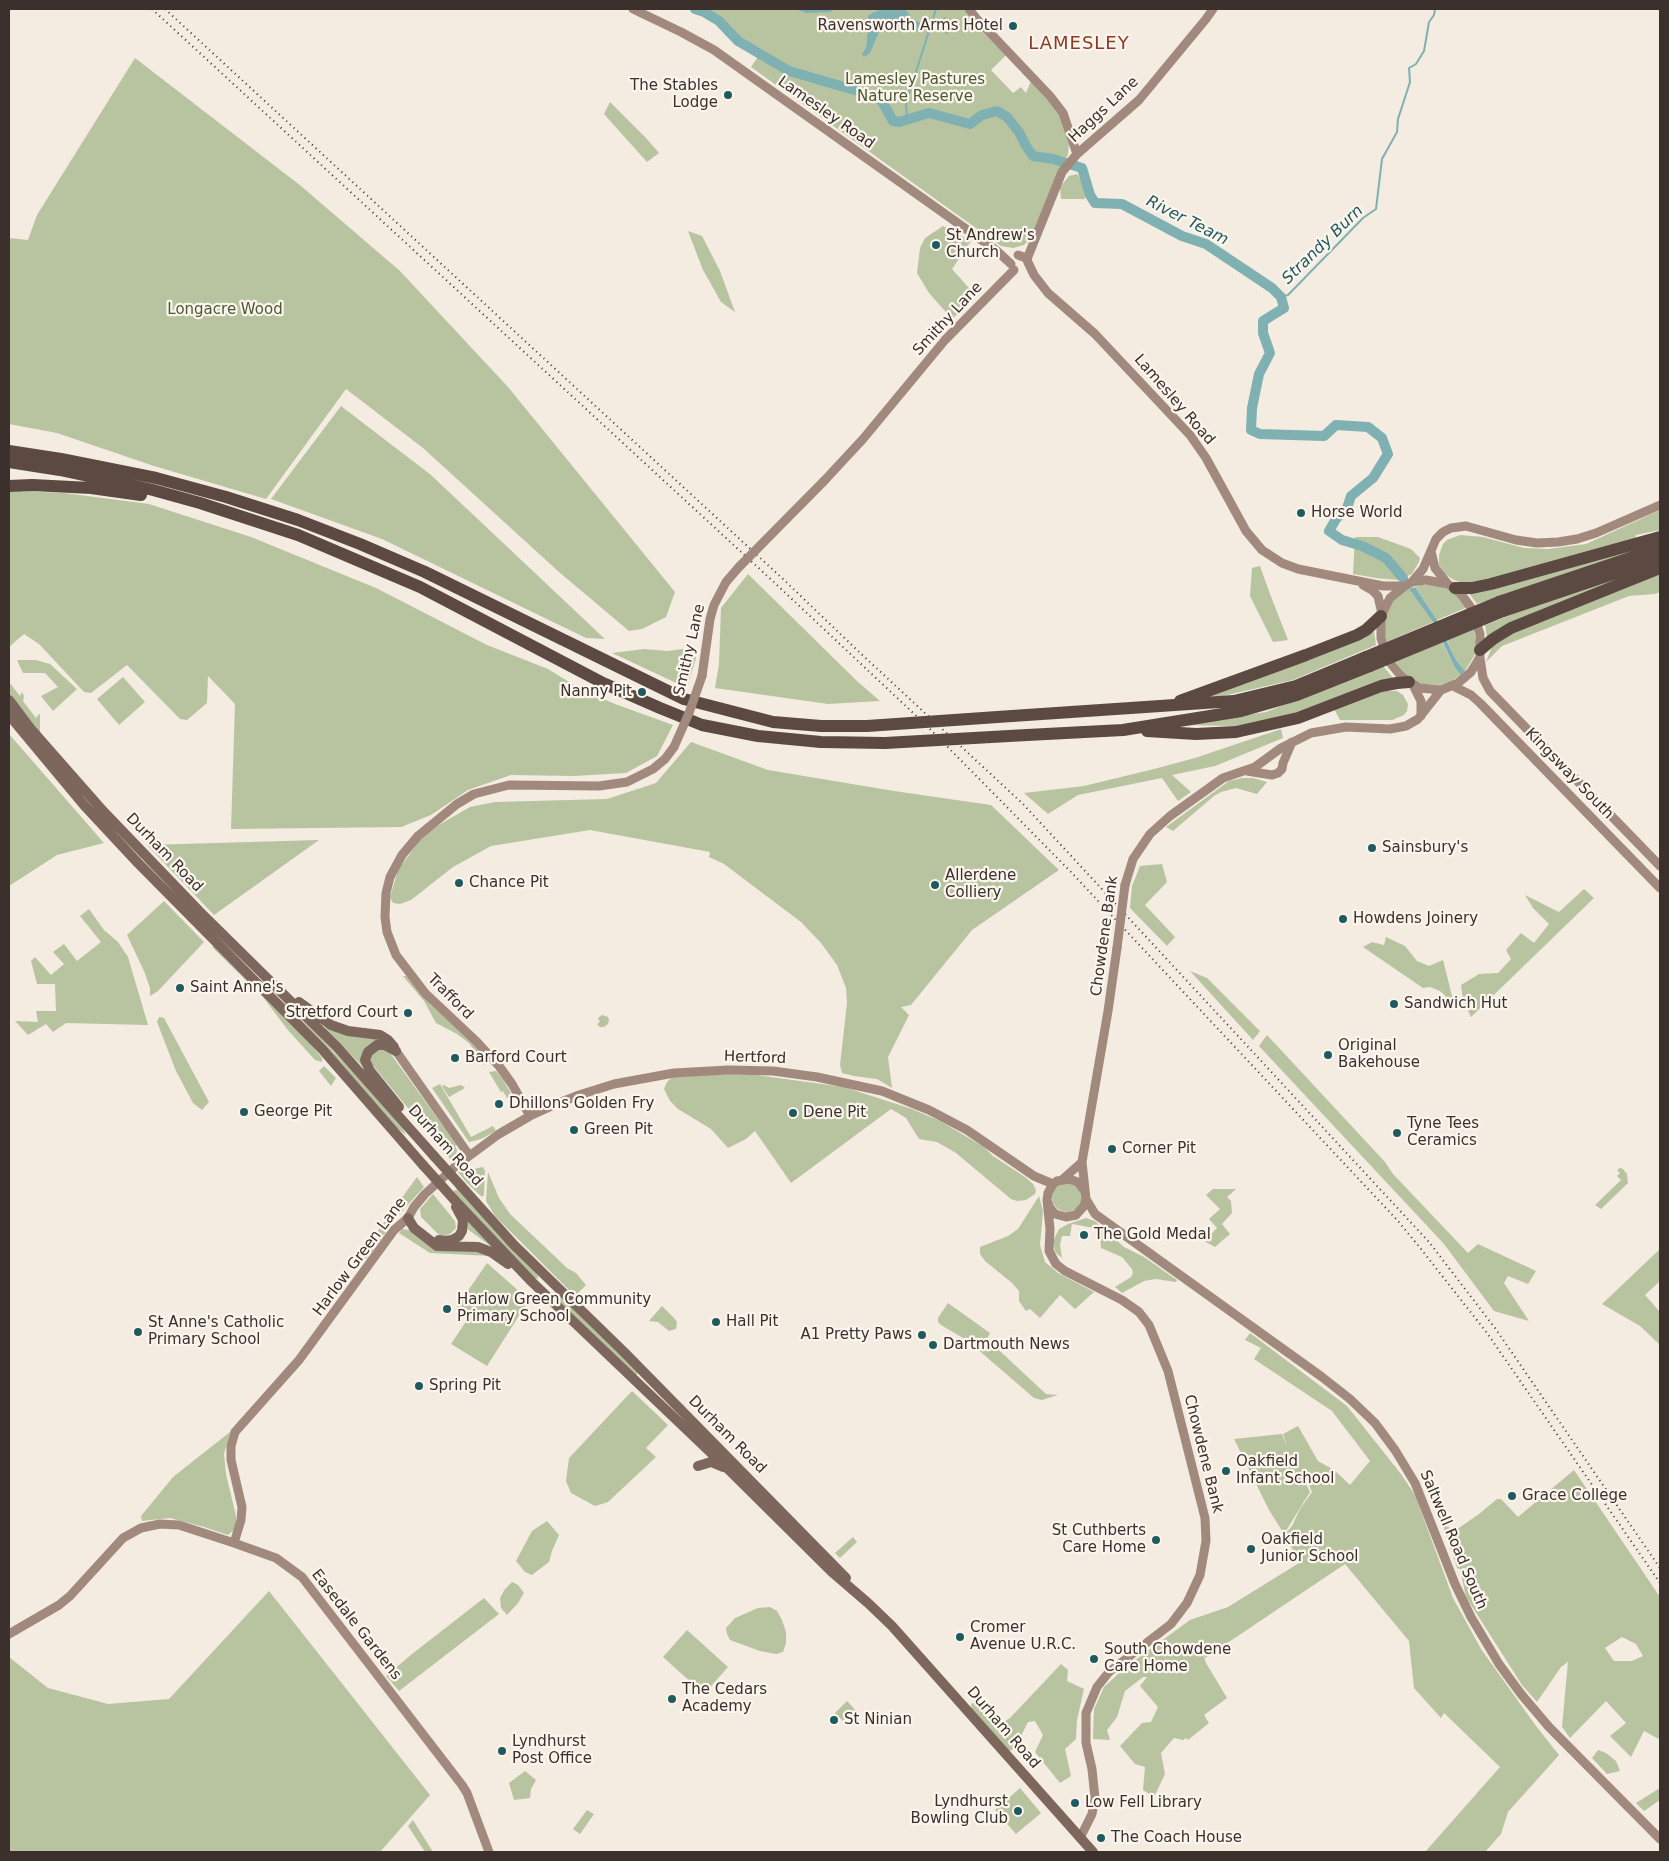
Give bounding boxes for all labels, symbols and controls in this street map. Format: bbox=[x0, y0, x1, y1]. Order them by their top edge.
place label: Ravensworth Arms Hotel bbox=[817, 17, 1003, 35]
marker: Ravensworth Arms Hotel bbox=[1007, 20, 1019, 32]
district label: LAMESLEY bbox=[1027, 33, 1131, 55]
park label: Lamesley Pastures Nature Reserve bbox=[845, 71, 985, 106]
street label: Lamesley Road bbox=[774, 73, 878, 153]
street label: Haggs Lane bbox=[1066, 73, 1142, 147]
place label: The Stables Lodge bbox=[630, 77, 718, 112]
marker: The Stables Lodge bbox=[722, 89, 734, 101]
water label: River Team bbox=[1143, 192, 1231, 250]
water label: Strandy Burn bbox=[1278, 201, 1368, 289]
place label: St Andrew's Church bbox=[946, 227, 1035, 262]
marker: St Andrew's Church bbox=[930, 239, 942, 251]
street label: Smithy Lane bbox=[909, 279, 987, 359]
park label: Longacre Wood bbox=[167, 301, 283, 319]
street label: Lamesley Road bbox=[1130, 351, 1218, 449]
place label: Horse World bbox=[1311, 504, 1402, 522]
marker: Horse World bbox=[1295, 507, 1307, 519]
street label: Smithy Lane bbox=[671, 602, 709, 698]
place label: Nanny Pit bbox=[560, 683, 632, 701]
marker: Nanny Pit bbox=[636, 686, 648, 698]
street label: Kingsway South bbox=[1521, 725, 1617, 823]
street label: Durham Road bbox=[122, 810, 206, 896]
place label: Sainsbury's bbox=[1382, 839, 1468, 857]
marker: Sainsbury's bbox=[1366, 842, 1378, 854]
place label: Allerdene Colliery bbox=[945, 867, 1016, 902]
place label: Chance Pit bbox=[469, 874, 549, 892]
street label: Chowdene Bank bbox=[1088, 875, 1122, 997]
marker: Chance Pit bbox=[453, 877, 465, 889]
marker: Allerdene Colliery bbox=[929, 879, 941, 891]
place label: Howdens Joinery bbox=[1353, 910, 1478, 928]
marker: Howdens Joinery bbox=[1337, 913, 1349, 925]
street label: Trafford bbox=[423, 970, 477, 1024]
place label: Saint Anne's bbox=[190, 979, 283, 997]
marker: Saint Anne's bbox=[174, 982, 186, 994]
place label: Sandwich Hut bbox=[1404, 995, 1507, 1013]
marker: Sandwich Hut bbox=[1388, 998, 1400, 1010]
place label: Stretford Court bbox=[286, 1004, 398, 1022]
marker: Stretford Court bbox=[402, 1007, 414, 1019]
place label: Original Bakehouse bbox=[1338, 1037, 1420, 1072]
street label: Hertford bbox=[723, 1048, 787, 1068]
place label: Barford Court bbox=[465, 1049, 567, 1067]
marker: Original Bakehouse bbox=[1322, 1049, 1334, 1061]
marker: Barford Court bbox=[449, 1052, 461, 1064]
place label: Dhillons Golden Fry bbox=[509, 1095, 654, 1113]
marker: Dhillons Golden Fry bbox=[493, 1098, 505, 1110]
street label: Durham Road bbox=[404, 1102, 486, 1190]
place label: George Pit bbox=[254, 1103, 332, 1121]
place label: Dene Pit bbox=[803, 1104, 866, 1122]
marker: George Pit bbox=[238, 1106, 250, 1118]
marker: Dene Pit bbox=[787, 1107, 799, 1119]
place label: Tyne Tees Ceramics bbox=[1407, 1115, 1479, 1150]
place label: Green Pit bbox=[584, 1121, 653, 1139]
marker: Green Pit bbox=[568, 1124, 580, 1136]
marker: Tyne Tees Ceramics bbox=[1391, 1127, 1403, 1139]
place label: Corner Pit bbox=[1122, 1140, 1196, 1158]
marker: Corner Pit bbox=[1106, 1143, 1118, 1155]
street label: Harlow Green Lane bbox=[310, 1194, 410, 1320]
place label: The Gold Medal bbox=[1094, 1226, 1211, 1244]
marker: The Gold Medal bbox=[1078, 1229, 1090, 1241]
place label: Harlow Green Community Primary School bbox=[457, 1291, 651, 1326]
marker: Harlow Green Community Primary School bbox=[441, 1303, 453, 1315]
place label: Hall Pit bbox=[726, 1313, 778, 1331]
place label: St Anne's Catholic Primary School bbox=[148, 1314, 284, 1349]
marker: Hall Pit bbox=[710, 1316, 722, 1328]
marker: St Anne's Catholic Primary School bbox=[132, 1326, 144, 1338]
place label: A1 Pretty Paws bbox=[801, 1326, 912, 1344]
marker: A1 Pretty Paws bbox=[916, 1329, 928, 1341]
place label: Dartmouth News bbox=[943, 1336, 1070, 1354]
marker: Dartmouth News bbox=[927, 1339, 939, 1351]
place label: Spring Pit bbox=[429, 1377, 501, 1395]
marker: Spring Pit bbox=[413, 1380, 425, 1392]
street label: Durham Road bbox=[684, 1392, 770, 1478]
street label: Chowdene Bank bbox=[1180, 1393, 1226, 1515]
place label: Oakfield Infant School bbox=[1236, 1453, 1334, 1488]
marker: Oakfield Infant School bbox=[1220, 1465, 1232, 1477]
street label: Saltwell Road South bbox=[1416, 1468, 1490, 1612]
place label: Grace College bbox=[1522, 1487, 1627, 1505]
marker: Grace College bbox=[1506, 1490, 1518, 1502]
place label: St Cuthberts Care Home bbox=[1052, 1522, 1146, 1557]
place label: Oakfield Junior School bbox=[1261, 1531, 1359, 1566]
marker: St Cuthberts Care Home bbox=[1150, 1534, 1162, 1546]
marker: Oakfield Junior School bbox=[1245, 1543, 1257, 1555]
street label: Easedale Gardens bbox=[307, 1566, 405, 1684]
place label: Cromer Avenue U.R.C. bbox=[970, 1619, 1076, 1654]
marker: Cromer Avenue U.R.C. bbox=[954, 1631, 966, 1643]
place label: South Chowdene Care Home bbox=[1104, 1641, 1231, 1676]
marker: South Chowdene Care Home bbox=[1088, 1653, 1100, 1665]
place label: The Cedars Academy bbox=[682, 1681, 767, 1716]
street label: Durham Road bbox=[963, 1683, 1043, 1773]
marker: The Cedars Academy bbox=[666, 1693, 678, 1705]
place label: St Ninian bbox=[844, 1711, 912, 1729]
marker: St Ninian bbox=[828, 1714, 840, 1726]
place label: Lyndhurst Post Office bbox=[512, 1733, 592, 1768]
marker: Lyndhurst Post Office bbox=[496, 1745, 508, 1757]
place label: Lyndhurst Bowling Club bbox=[910, 1793, 1008, 1828]
place label: Low Fell Library bbox=[1085, 1794, 1202, 1812]
marker: Low Fell Library bbox=[1069, 1797, 1081, 1809]
marker: Lyndhurst Bowling Club bbox=[1012, 1805, 1024, 1817]
place label: The Coach House bbox=[1111, 1829, 1242, 1847]
marker: The Coach House bbox=[1095, 1832, 1107, 1844]

